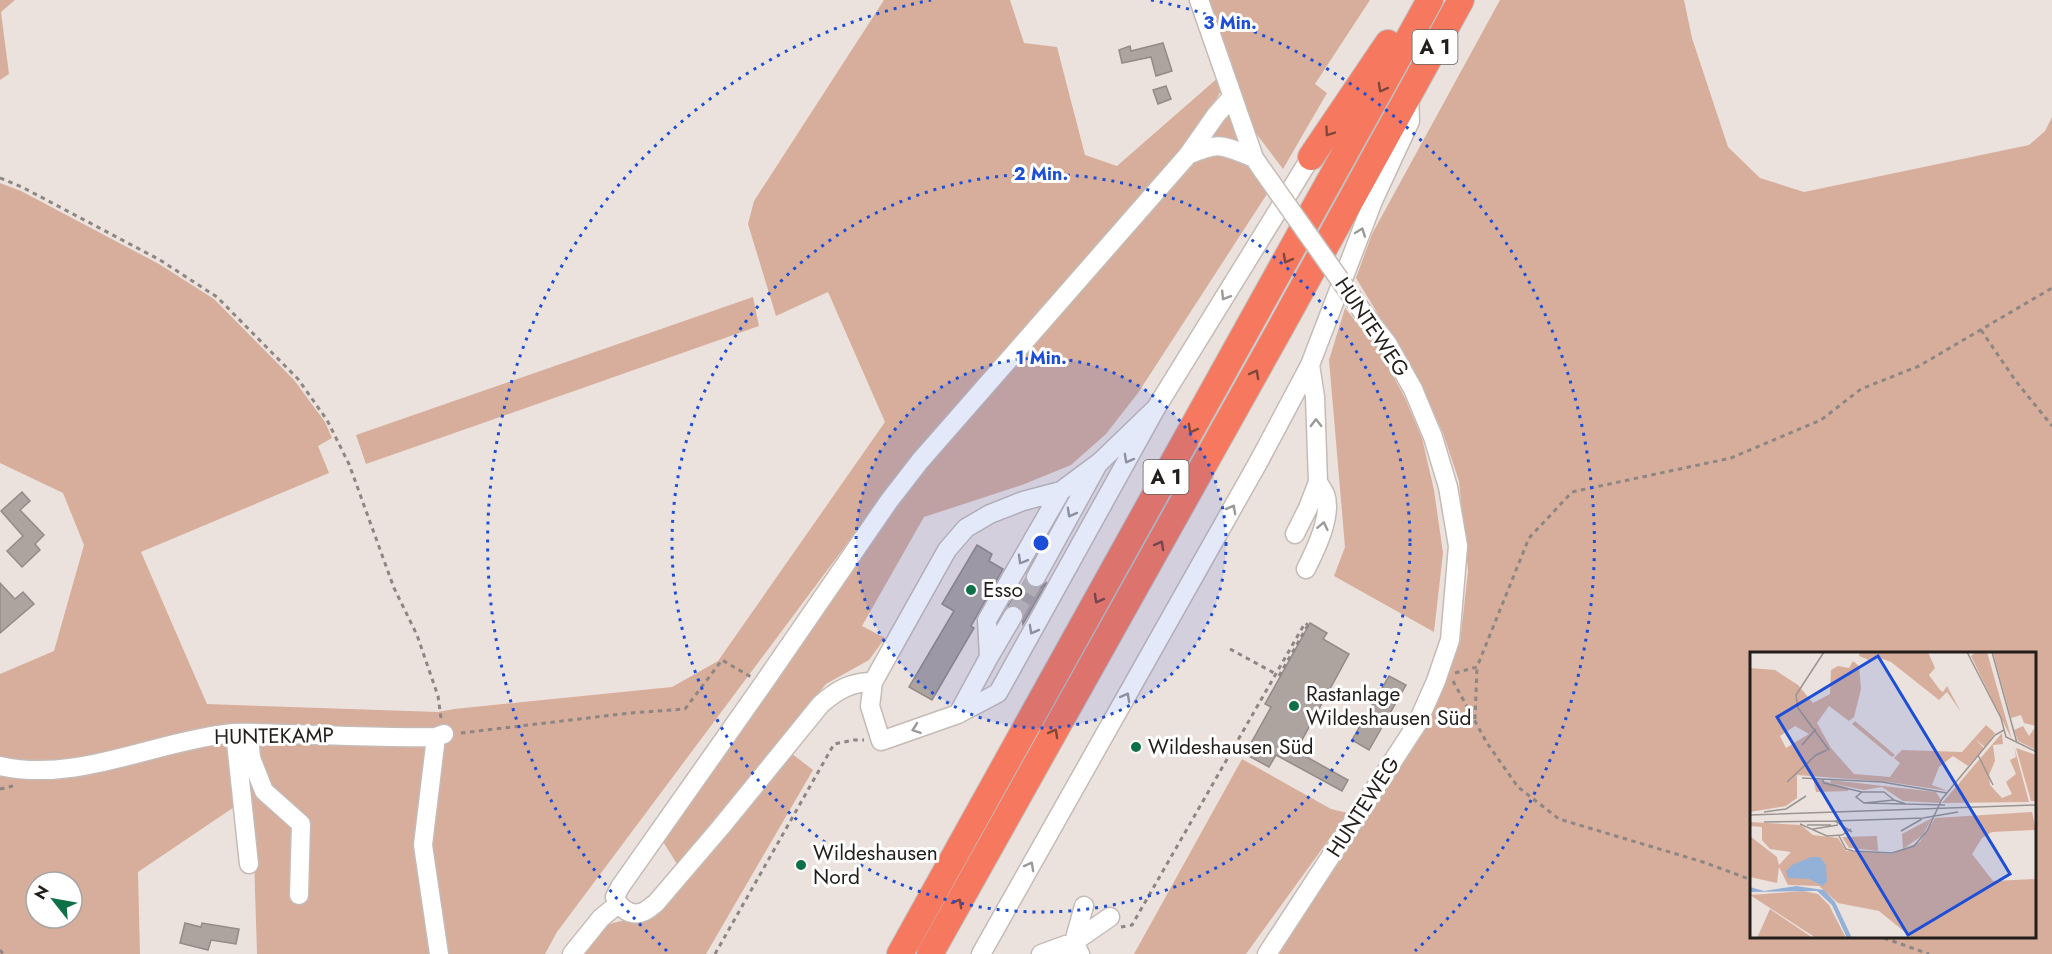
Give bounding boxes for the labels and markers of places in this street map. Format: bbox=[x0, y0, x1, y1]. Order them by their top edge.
centre of rings bbox=[1031, 533, 1051, 553]
place label: Esso bbox=[983, 575, 1023, 605]
marker: Esso bbox=[964, 583, 978, 597]
place label: Rastanlage Wildeshausen Süd bbox=[1306, 679, 1472, 733]
marker: Rastanlage Wildeshausen Süd bbox=[1287, 699, 1301, 713]
place label: Wildeshausen Süd bbox=[1148, 732, 1314, 762]
marker: Wildeshausen Süd bbox=[1129, 740, 1143, 754]
place label: Wildeshausen Nord bbox=[813, 838, 938, 892]
marker: Wildeshausen Nord bbox=[794, 858, 808, 872]

